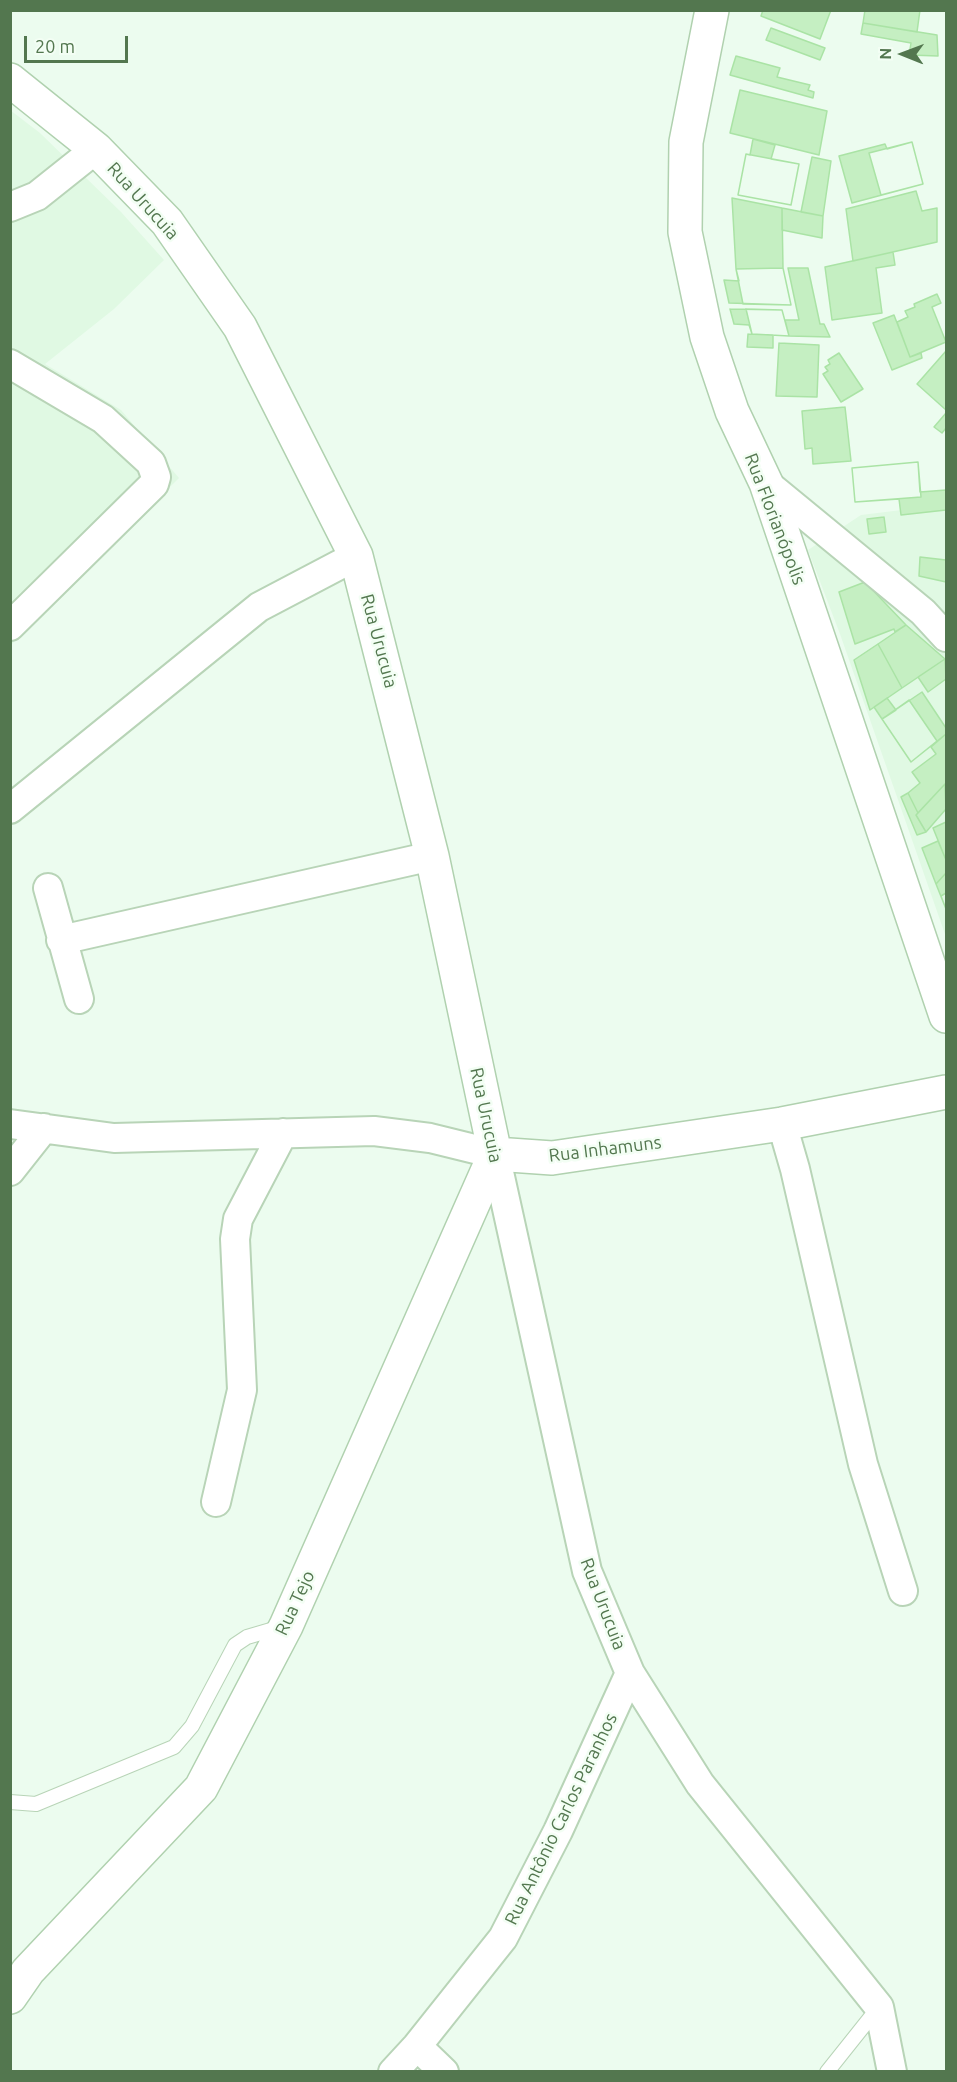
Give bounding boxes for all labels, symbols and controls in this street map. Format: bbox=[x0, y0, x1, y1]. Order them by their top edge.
scale bar bbox=[27, 24, 130, 62]
north arrow bbox=[873, 24, 933, 84]
text: 20 m bbox=[35, 36, 75, 56]
text: N bbox=[876, 48, 894, 60]
street label: Rua Urucuia bbox=[103, 158, 183, 244]
street label: Rua Florianópolis bbox=[740, 450, 810, 588]
street label: Rua Urucuia bbox=[356, 592, 402, 690]
street label: Rua Urucuia bbox=[465, 1066, 507, 1164]
street label: Rua Inhamuns bbox=[548, 1131, 662, 1167]
street label: Rua Urucuia bbox=[576, 1555, 630, 1653]
street label: Rua Tejo bbox=[271, 1567, 319, 1639]
street label: Rua Antônio Carlos Paranhos bbox=[500, 1710, 622, 1928]

